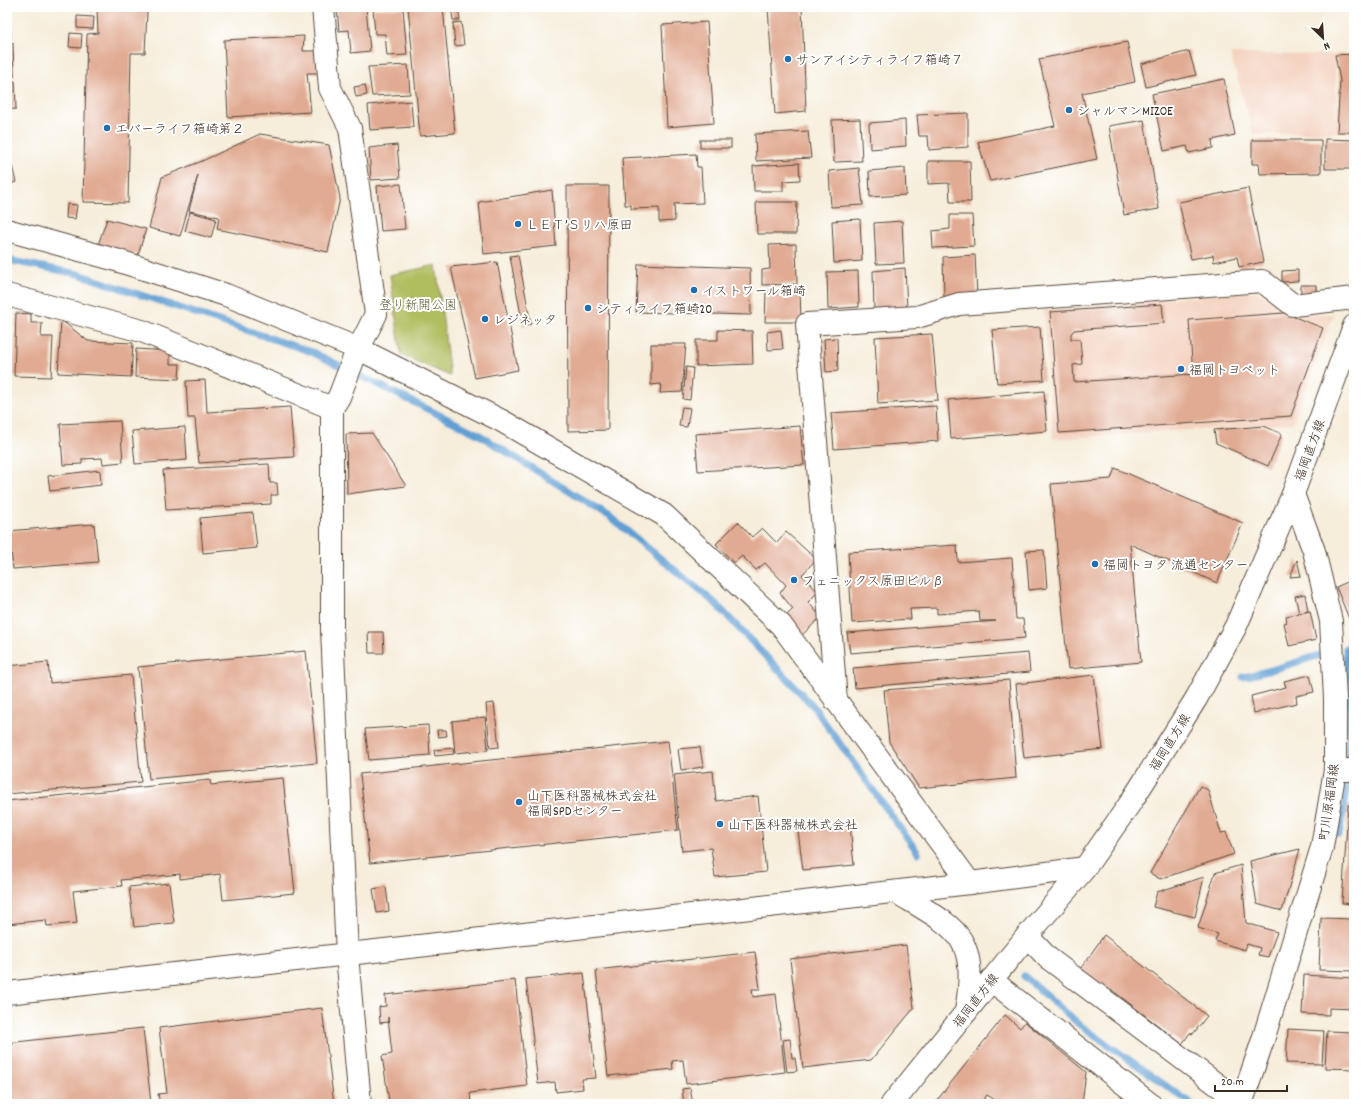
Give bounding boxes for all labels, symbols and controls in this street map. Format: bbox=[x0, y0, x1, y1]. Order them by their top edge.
north arrow bbox=[1303, 18, 1343, 58]
text: N bbox=[1320, 37, 1332, 54]
place label: サンアイシティライフ箱崎７ bbox=[796, 52, 963, 71]
marker: サンアイシティライフ箱崎７ bbox=[783, 54, 793, 64]
place label: シャルマンMIZOE bbox=[1077, 103, 1173, 122]
marker: シャルマンMIZOE bbox=[1064, 105, 1074, 115]
place label: エバーライフ箱崎第２ bbox=[115, 121, 244, 140]
marker: エバーライフ箱崎第２ bbox=[102, 123, 112, 133]
place label: ＬＥＴ’Ｓリハ原田 bbox=[526, 217, 633, 236]
marker: ＬＥＴ’Ｓリハ原田 bbox=[513, 219, 523, 229]
place label: イストワール箱崎 bbox=[702, 283, 806, 302]
marker: イストワール箱崎 bbox=[689, 285, 699, 295]
park label: 登り新開公園 bbox=[379, 297, 457, 316]
place label: シティライフ箱崎20 bbox=[596, 301, 712, 320]
marker: シティライフ箱崎20 bbox=[583, 303, 593, 313]
place label: レジネッタ bbox=[493, 312, 557, 331]
marker: レジネッタ bbox=[480, 314, 490, 324]
place label: 福岡トヨペット bbox=[1189, 362, 1280, 381]
marker: 福岡トヨペット bbox=[1176, 364, 1186, 374]
street label: 福岡直方線 bbox=[1291, 416, 1332, 485]
place label: 福岡トヨタ 流通センター bbox=[1103, 557, 1248, 576]
marker: 福岡トヨタ 流通センター bbox=[1090, 559, 1100, 569]
place label: フェニックス原田ビルβ bbox=[802, 573, 944, 592]
marker: フェニックス原田ビルβ bbox=[789, 575, 799, 585]
street label: 福岡直方線 bbox=[1146, 710, 1197, 776]
street label: 町川原福岡線 bbox=[1316, 761, 1345, 842]
place label: 山下医科器械株式会社 福岡SPDセンター bbox=[527, 788, 657, 822]
marker: 山下医科器械株式会社 福岡SPDセンター bbox=[514, 797, 524, 807]
place label: 山下医科器械株式会社 bbox=[728, 817, 858, 836]
marker: 山下医科器械株式会社 bbox=[715, 819, 725, 829]
street label: 福岡直方線 bbox=[949, 969, 1005, 1033]
scale bar bbox=[1215, 1067, 1287, 1093]
text: 20 m bbox=[1221, 1074, 1244, 1091]

